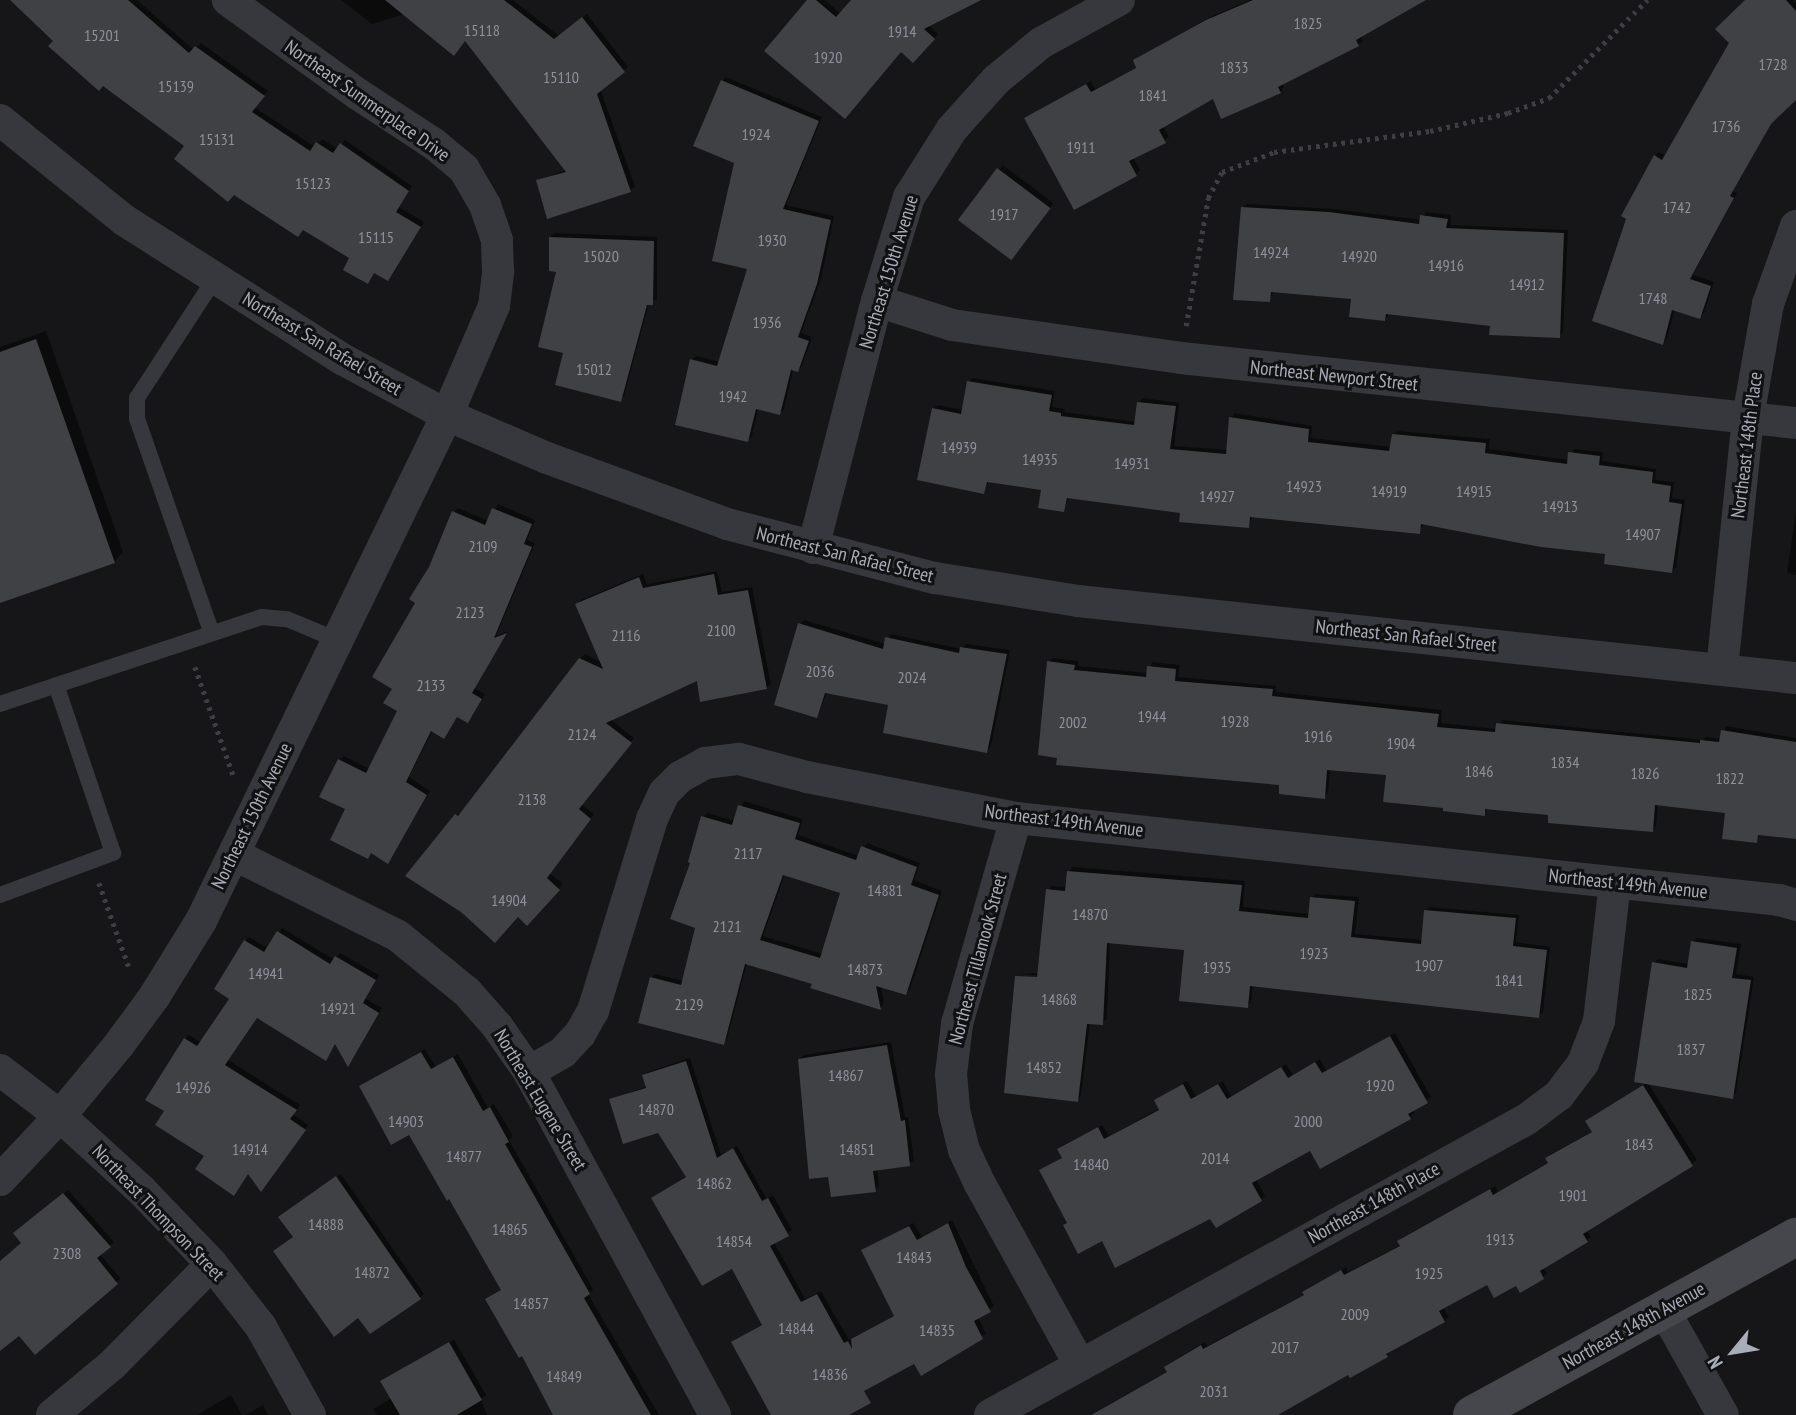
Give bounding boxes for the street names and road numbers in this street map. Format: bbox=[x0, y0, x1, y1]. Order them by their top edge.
street label: Northeast Summerplace Drive bbox=[280, 35, 454, 167]
street label: Northeast 150th Avenue bbox=[855, 192, 923, 352]
street label: Northeast San Rafael Street bbox=[238, 287, 406, 401]
street label: Northeast Newport Street bbox=[1249, 356, 1419, 396]
street label: Northeast 148th Place bbox=[1727, 371, 1767, 519]
street label: Northeast San Rafael Street bbox=[754, 522, 936, 588]
street label: Northeast San Rafael Street bbox=[1314, 615, 1498, 657]
street label: Northeast 150th Avenue bbox=[207, 739, 297, 893]
street label: Northeast 149th Avenue bbox=[983, 800, 1145, 842]
street label: Northeast 149th Avenue bbox=[1547, 864, 1709, 904]
street label: Northeast Tillamook Street bbox=[944, 870, 1012, 1048]
street label: Northeast Eugene Street bbox=[489, 1025, 591, 1175]
street label: Northeast Thompson Street bbox=[87, 1140, 229, 1286]
street label: Northeast 148th Place bbox=[1304, 1157, 1444, 1249]
street label: Northeast 148th Avenue bbox=[1558, 1277, 1710, 1375]

